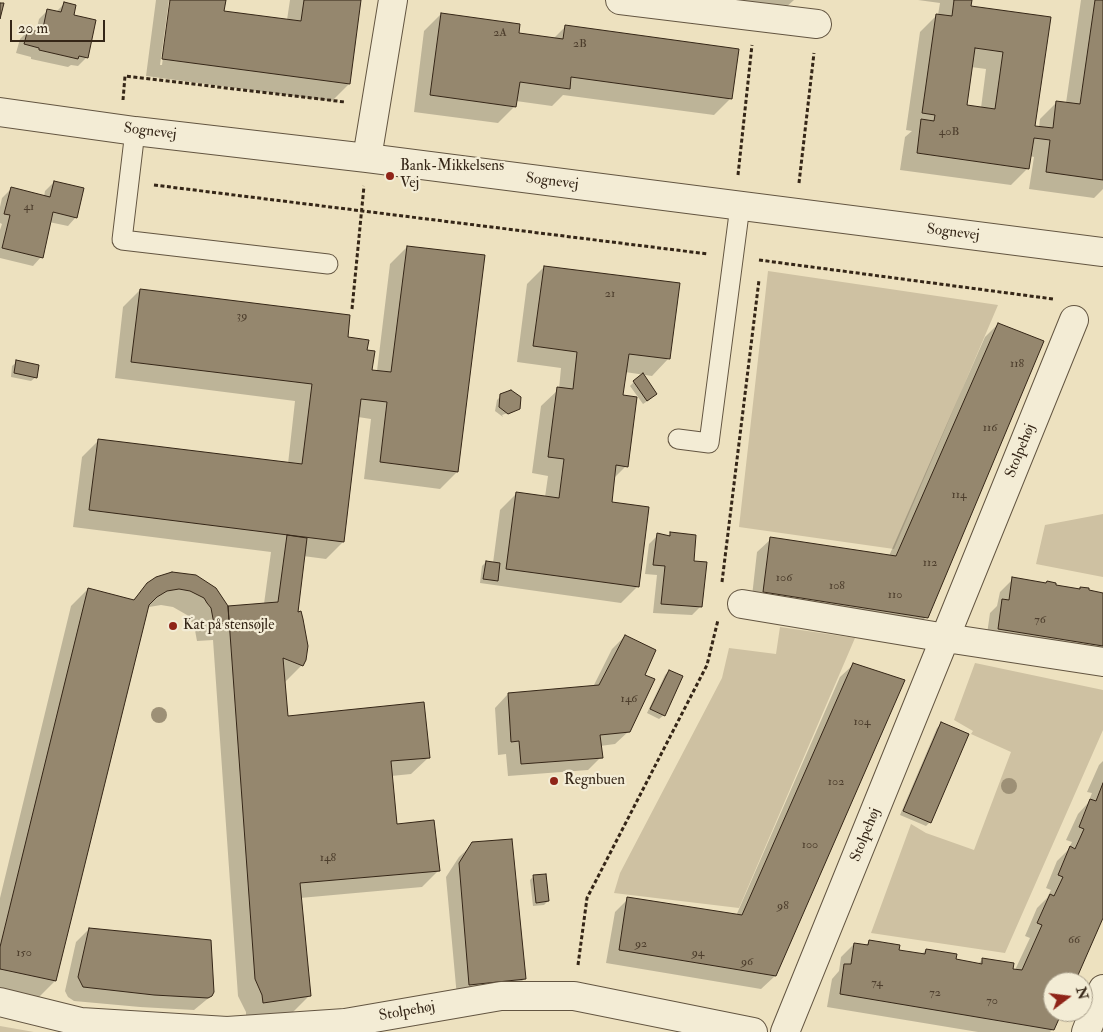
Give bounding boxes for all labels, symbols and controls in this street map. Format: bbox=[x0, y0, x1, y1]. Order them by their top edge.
scale bar bbox=[12, 10, 108, 42]
text: 20 m bbox=[18, 19, 48, 38]
house number: 2A bbox=[493, 26, 507, 40]
house number: 2B bbox=[573, 37, 587, 51]
street label: Sognevej bbox=[123, 120, 177, 144]
house number: 40B bbox=[939, 125, 959, 139]
place label: Bank-Mikkelsens Vej bbox=[400, 158, 504, 193]
marker: Bank-Mikkelsens Vej bbox=[384, 170, 396, 182]
street label: Sognevej bbox=[525, 170, 579, 194]
house number: 41 bbox=[24, 200, 34, 214]
street label: Sognevej bbox=[926, 221, 980, 245]
house number: 21 bbox=[605, 287, 615, 301]
house number: 39 bbox=[237, 309, 247, 323]
house number: 118 bbox=[1010, 357, 1024, 371]
house number: 116 bbox=[983, 421, 997, 435]
street label: Stolpehøj bbox=[1002, 421, 1040, 481]
house number: 114 bbox=[951, 488, 967, 502]
house number: 112 bbox=[923, 556, 937, 570]
house number: 106 bbox=[776, 571, 792, 585]
house number: 108 bbox=[829, 579, 845, 593]
house number: 110 bbox=[888, 588, 902, 602]
house number: 76 bbox=[1034, 613, 1046, 627]
place label: Kat på stensøjle bbox=[183, 617, 274, 635]
marker: Kat på stensøjle bbox=[167, 620, 179, 632]
house number: 146 bbox=[621, 692, 637, 706]
house number: 104 bbox=[854, 715, 870, 729]
place label: Regnbuen bbox=[564, 772, 625, 790]
marker: Regnbuen bbox=[548, 775, 560, 787]
house number: 102 bbox=[828, 775, 844, 789]
street label: Stolpehøj bbox=[847, 805, 885, 865]
house number: 100 bbox=[802, 838, 818, 852]
house number: 148 bbox=[320, 851, 336, 865]
house number: 98 bbox=[777, 899, 789, 913]
house number: 66 bbox=[1068, 933, 1080, 947]
house number: 92 bbox=[635, 937, 647, 951]
house number: 150 bbox=[16, 946, 32, 960]
house number: 94 bbox=[692, 946, 704, 960]
house number: 96 bbox=[741, 955, 753, 969]
north arrow bbox=[1043, 972, 1093, 1022]
house number: 74 bbox=[871, 976, 883, 990]
text: N bbox=[1072, 985, 1092, 1001]
house number: 72 bbox=[929, 986, 941, 1000]
house number: 70 bbox=[986, 994, 998, 1008]
street label: Stolpehøj bbox=[378, 998, 436, 1026]

